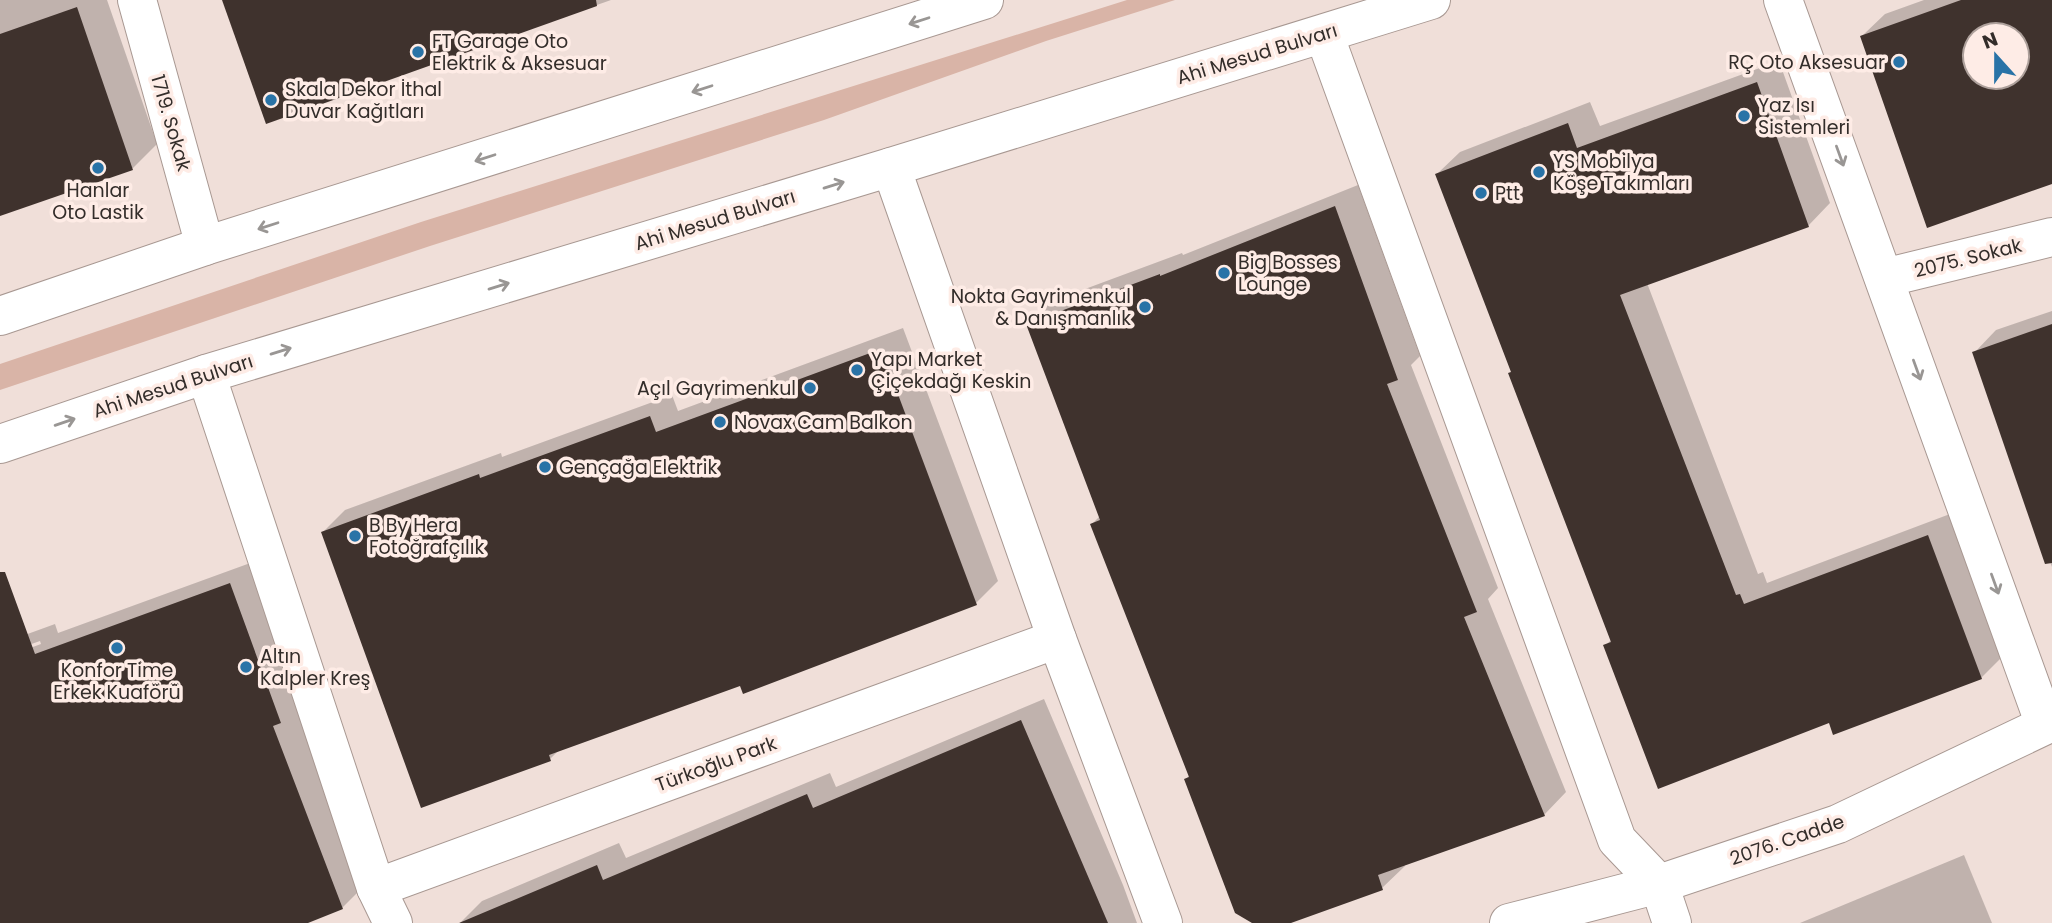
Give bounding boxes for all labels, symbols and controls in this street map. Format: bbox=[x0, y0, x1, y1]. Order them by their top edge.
one-way arrow bbox=[908, 15, 930, 28]
street label: Ahi Mesud Bulvarı bbox=[1173, 17, 1341, 91]
north arrow bbox=[1961, 21, 2031, 91]
text: N bbox=[1979, 25, 2002, 56]
place label: FT Garage Oto Elektrik & Aksesuar bbox=[432, 28, 607, 77]
marker: FT Garage Oto Elektrik & Aksesuar bbox=[410, 44, 426, 60]
place label: RÇ Oto Aksesuar bbox=[1728, 49, 1885, 76]
marker: RÇ Oto Aksesuar bbox=[1891, 54, 1907, 70]
street label: 1719. Sokak bbox=[144, 72, 198, 175]
place label: Skala Dekor İthal Duvar Kağıtları bbox=[285, 76, 442, 125]
one-way arrow bbox=[691, 84, 713, 96]
marker: Skala Dekor İthal Duvar Kağıtları bbox=[263, 92, 279, 108]
place label: Yaz Isı Sistemleri bbox=[1758, 92, 1850, 141]
marker: Yaz Isı Sistemleri bbox=[1736, 108, 1752, 124]
one-way arrow bbox=[1835, 145, 1847, 167]
place label: YS Mobilya Köşe Takımları bbox=[1553, 148, 1690, 197]
one-way arrow bbox=[474, 152, 496, 165]
marker: Hanlar Oto Lastik bbox=[90, 160, 106, 176]
marker: YS Mobilya Köşe Takımları bbox=[1531, 164, 1547, 180]
place label: Hanlar Oto Lastik bbox=[52, 177, 144, 226]
one-way arrow bbox=[822, 177, 844, 190]
place label: Ptt bbox=[1495, 180, 1520, 207]
street label: Ahi Mesud Bulvarı bbox=[631, 183, 799, 257]
marker: Ptt bbox=[1473, 185, 1489, 201]
one-way arrow bbox=[257, 221, 279, 234]
street label: 2075. Sokak bbox=[1911, 232, 2025, 284]
place label: Big Bosses Lounge bbox=[1238, 249, 1338, 298]
marker: Big Bosses Lounge bbox=[1216, 265, 1232, 281]
one-way arrow bbox=[487, 278, 509, 291]
place label: Nokta Gayrimenkul & Danışmanlık bbox=[951, 283, 1131, 332]
marker: Nokta Gayrimenkul & Danışmanlık bbox=[1137, 299, 1153, 315]
one-way arrow bbox=[269, 344, 291, 357]
place label: Yapı Market Çiçekdağı Keskin bbox=[871, 346, 1031, 395]
street label: Ahi Mesud Bulvarı bbox=[90, 347, 256, 425]
one-way arrow bbox=[1912, 359, 1925, 381]
marker: Yapı Market Çiçekdağı Keskin bbox=[849, 362, 865, 378]
place label: Açıl Gayrimenkul bbox=[637, 375, 796, 402]
marker: Açıl Gayrimenkul bbox=[802, 380, 818, 396]
place label: Novax Cam Balkon bbox=[734, 409, 913, 436]
marker: Novax Cam Balkon bbox=[712, 414, 728, 430]
one-way arrow bbox=[53, 415, 75, 427]
place label: Gençağa Elektrik bbox=[559, 454, 718, 481]
marker: Gençağa Elektrik bbox=[537, 459, 553, 475]
place label: B By Hera Fotoğrafçılık bbox=[369, 512, 484, 561]
marker: B By Hera Fotoğrafçılık bbox=[347, 528, 363, 544]
one-way arrow bbox=[1989, 573, 2002, 595]
marker: Konfor Time Erkek Kuaförü bbox=[109, 640, 125, 656]
place label: Altın Kalpler Kreş bbox=[260, 643, 371, 692]
place label: Konfor Time Erkek Kuaförü bbox=[53, 657, 181, 706]
marker: Altın Kalpler Kreş bbox=[238, 659, 254, 675]
street label: Türkoğlu Park bbox=[652, 730, 780, 798]
street label: 2076. Cadde bbox=[1726, 808, 1848, 872]

